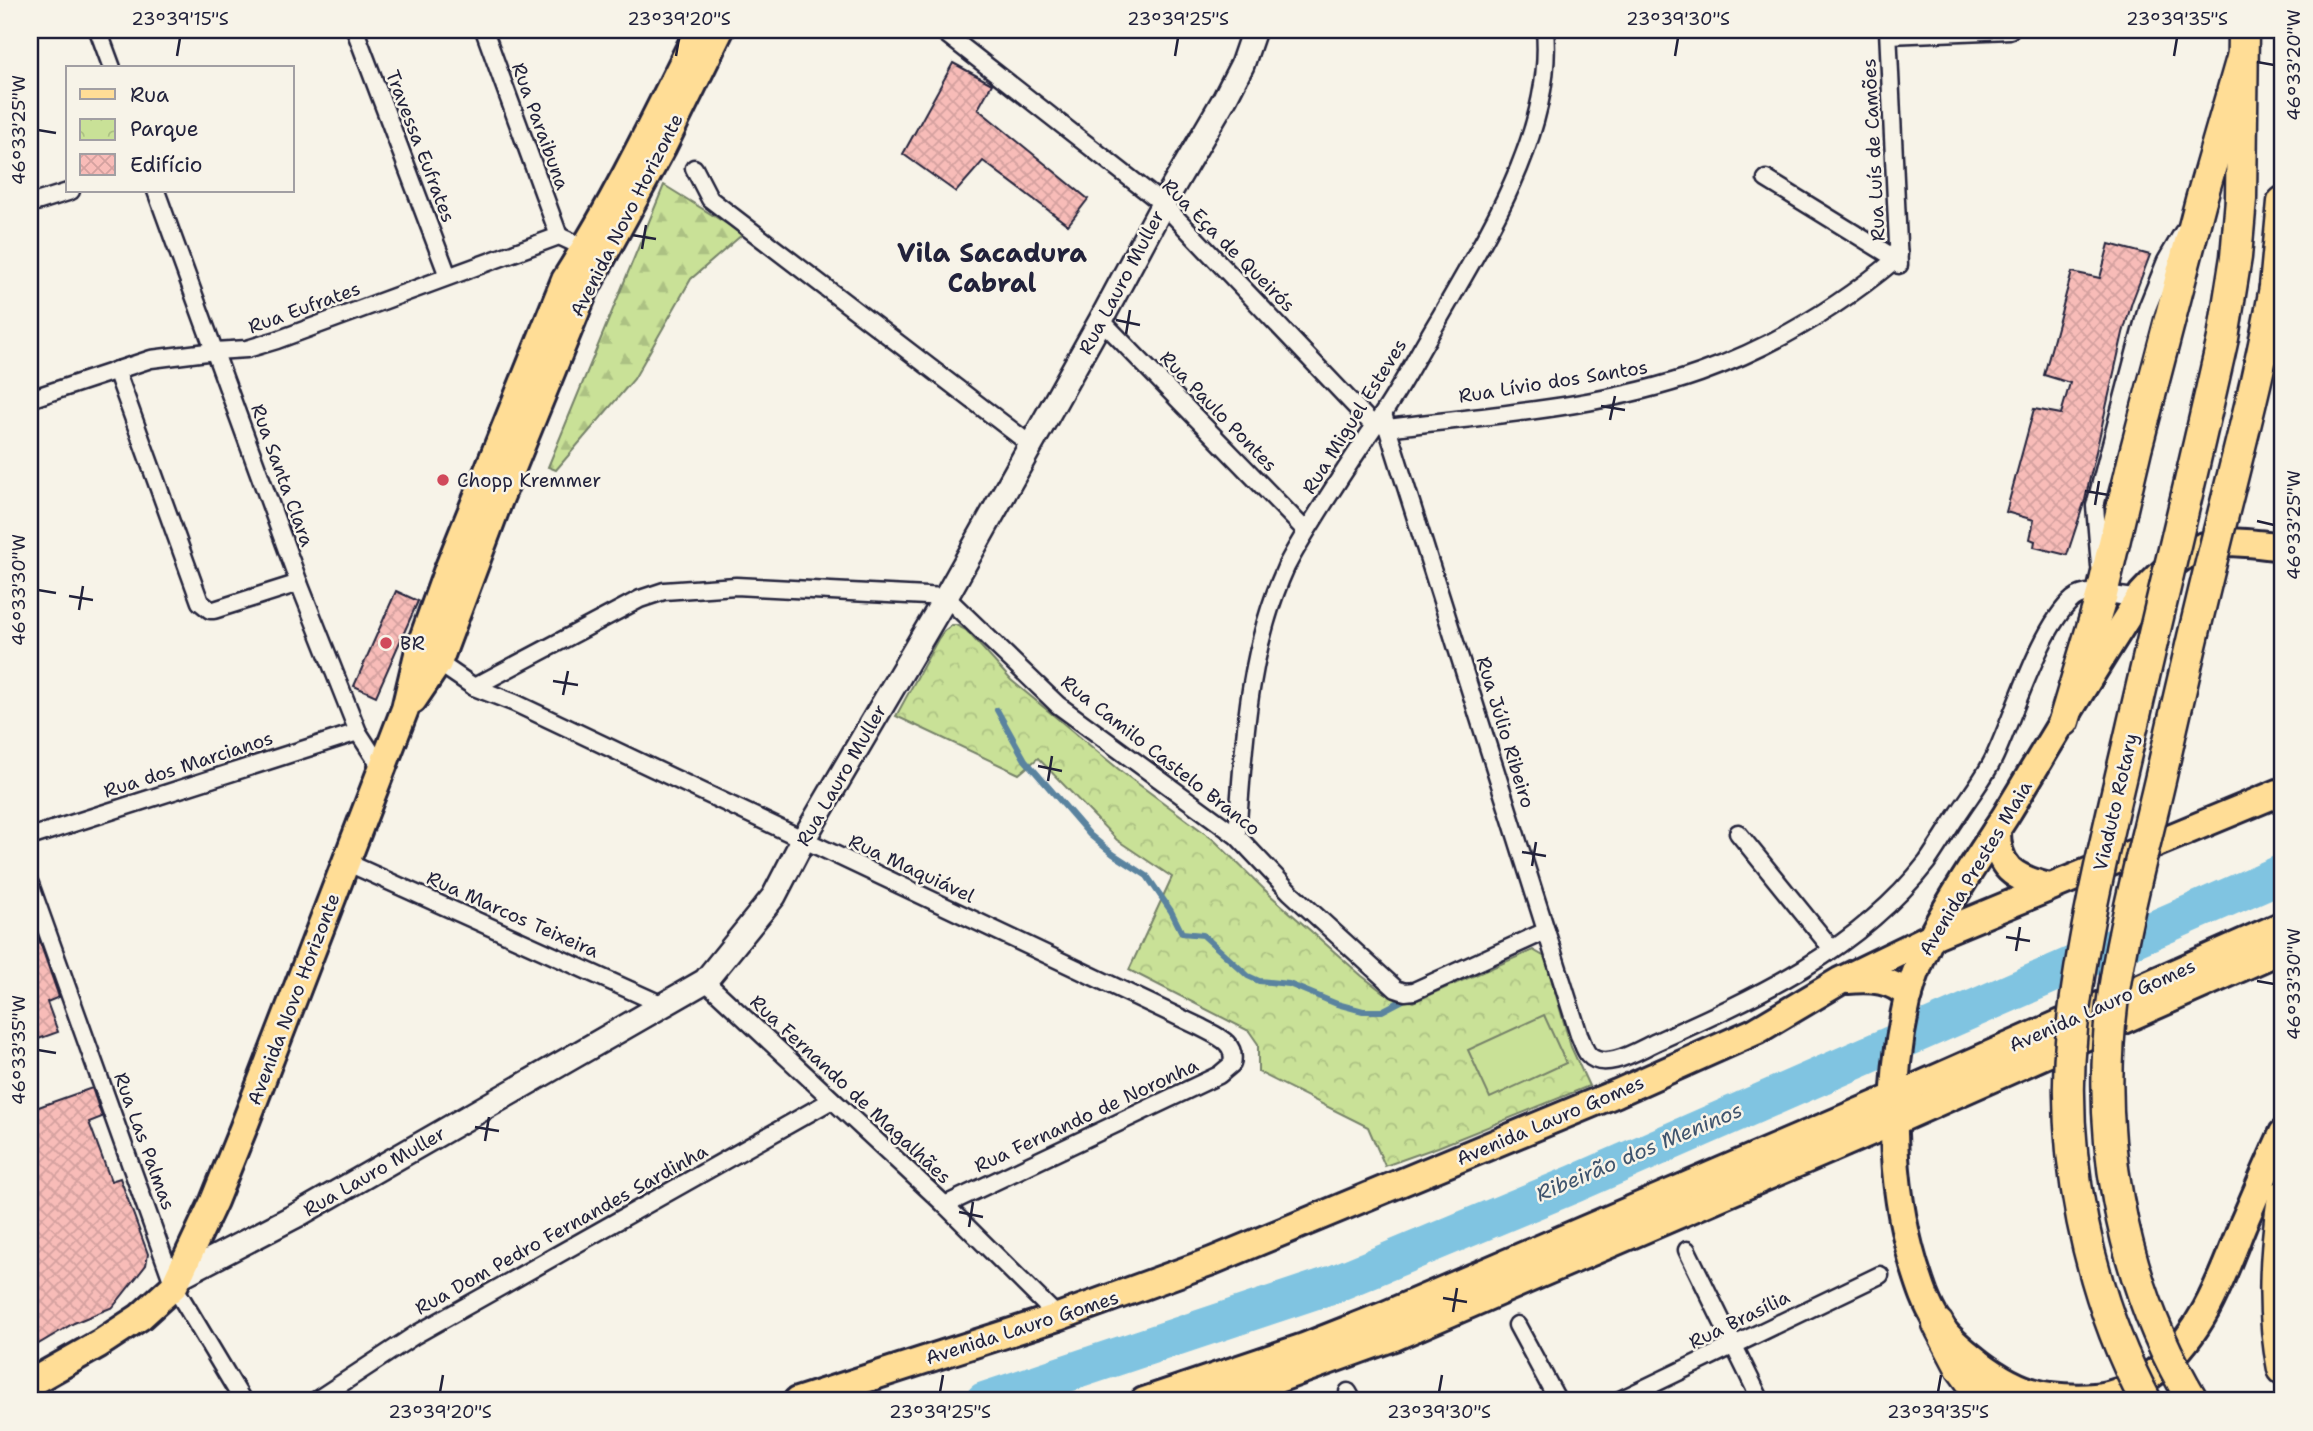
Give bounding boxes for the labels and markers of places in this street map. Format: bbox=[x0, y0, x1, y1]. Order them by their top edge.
place label: Chopp Kremmer bbox=[457, 468, 601, 493]
marker: Chopp Kremmer bbox=[435, 472, 451, 488]
place label: BR bbox=[400, 631, 425, 656]
marker: BR bbox=[378, 635, 394, 651]

